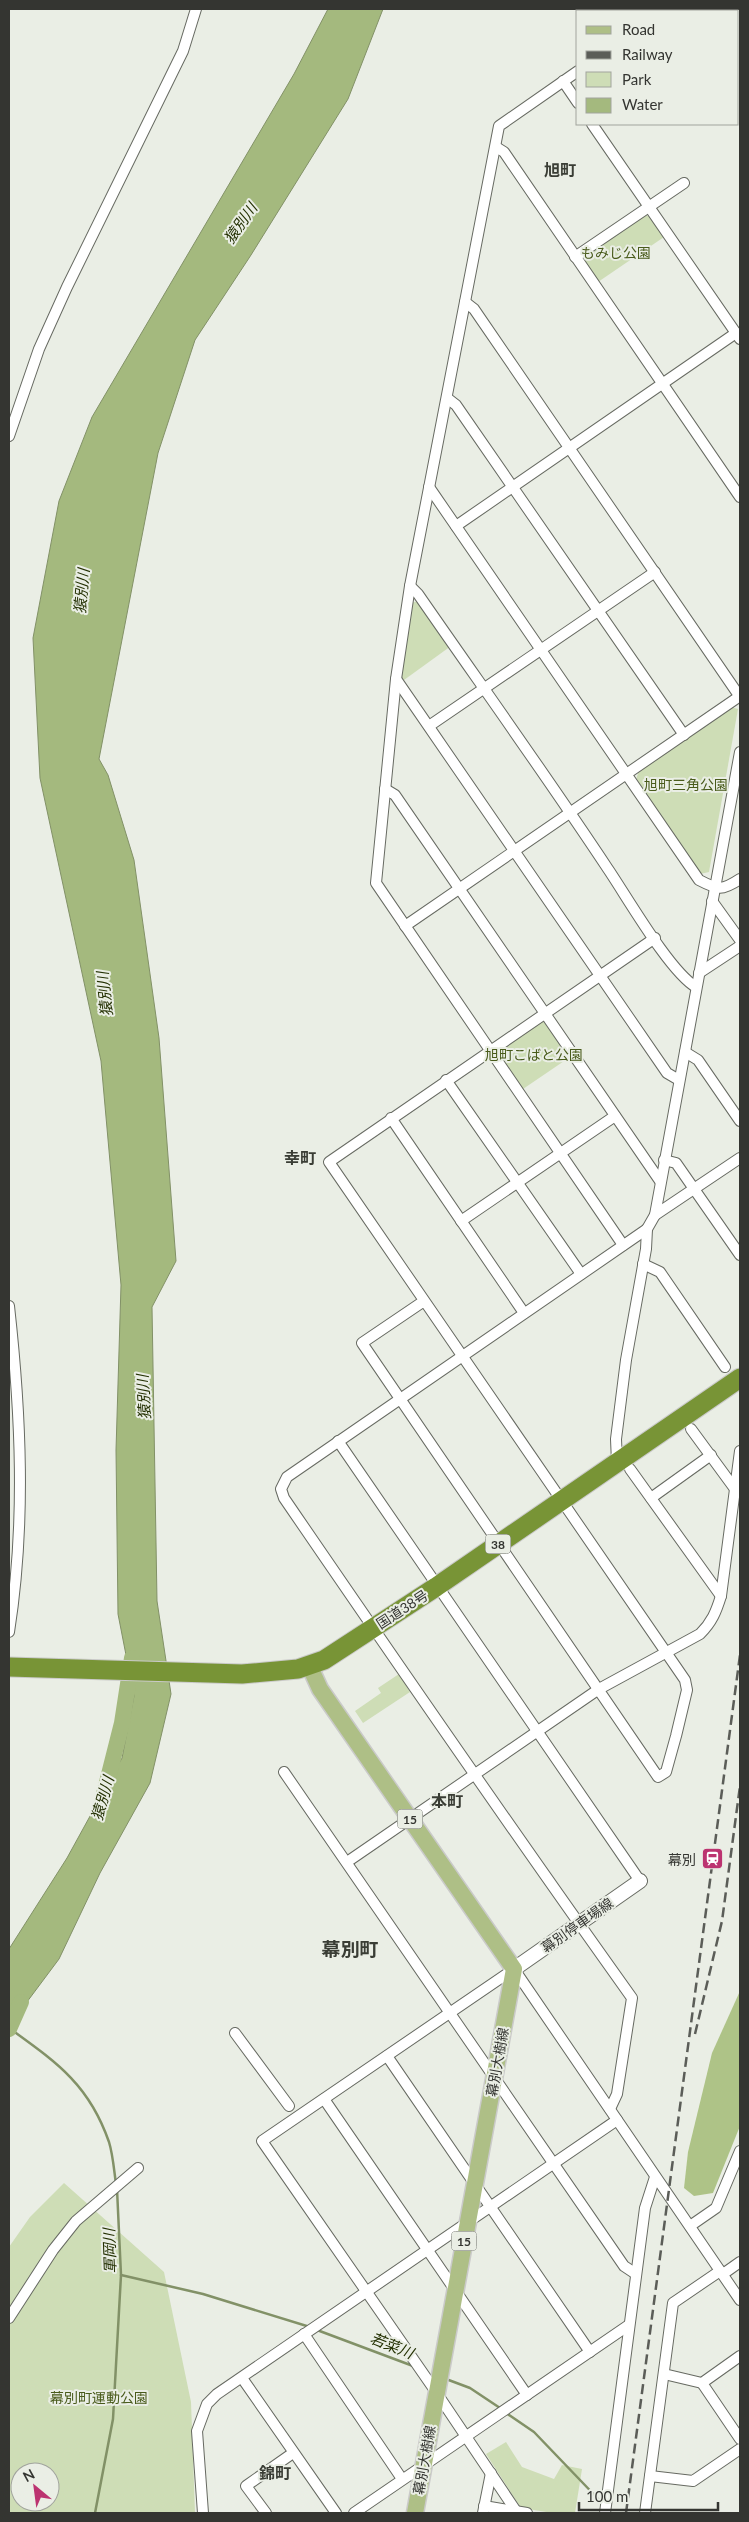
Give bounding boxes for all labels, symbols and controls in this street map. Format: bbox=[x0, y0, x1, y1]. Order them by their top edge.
legend bbox=[576, 10, 739, 125]
text: Road bbox=[622, 20, 655, 38]
text: Railway bbox=[622, 45, 673, 63]
text: Park bbox=[622, 70, 652, 88]
text: Water bbox=[622, 95, 663, 113]
district label: 旭町 bbox=[544, 160, 576, 179]
water label: 猿別川 bbox=[220, 198, 261, 247]
park label: もみじ公園 bbox=[581, 244, 651, 261]
water label: 猿別川 bbox=[70, 566, 92, 614]
park label: 旭町三角公園 bbox=[644, 776, 728, 793]
water label: 猿別川 bbox=[92, 969, 115, 1017]
park label: 旭町こばと公園 bbox=[485, 1046, 583, 1063]
district label: 幸町 bbox=[284, 1148, 316, 1167]
water label: 猿別川 bbox=[133, 1372, 153, 1420]
road number: 38 bbox=[486, 1535, 510, 1554]
street label: 国道38号 bbox=[373, 1586, 431, 1632]
water label: 猿別川 bbox=[87, 1772, 117, 1822]
district label: 本町 bbox=[431, 1791, 463, 1810]
road number: 15 bbox=[398, 1810, 422, 1828]
station icon: 幕別 bbox=[700, 1847, 724, 1871]
place label: 幕別 bbox=[668, 1851, 696, 1868]
street label: 幕別停車場線 bbox=[538, 1894, 616, 1956]
district label: 幕別町 bbox=[321, 1937, 379, 1960]
street label: 幕別大樹線 bbox=[483, 2026, 511, 2098]
water label: 軍岡川 bbox=[99, 2226, 119, 2274]
road number: 15 bbox=[452, 2232, 476, 2250]
water label: 若菜川 bbox=[368, 2328, 418, 2363]
park label: 幕別町運動公園 bbox=[50, 2389, 148, 2406]
street label: 幕別大樹線 bbox=[410, 2424, 438, 2496]
north arrow bbox=[10, 2462, 60, 2512]
district label: 錦町 bbox=[259, 2463, 291, 2482]
text: N bbox=[20, 2465, 37, 2485]
scale bar bbox=[579, 2480, 718, 2512]
text: 100 m bbox=[586, 2487, 628, 2505]

